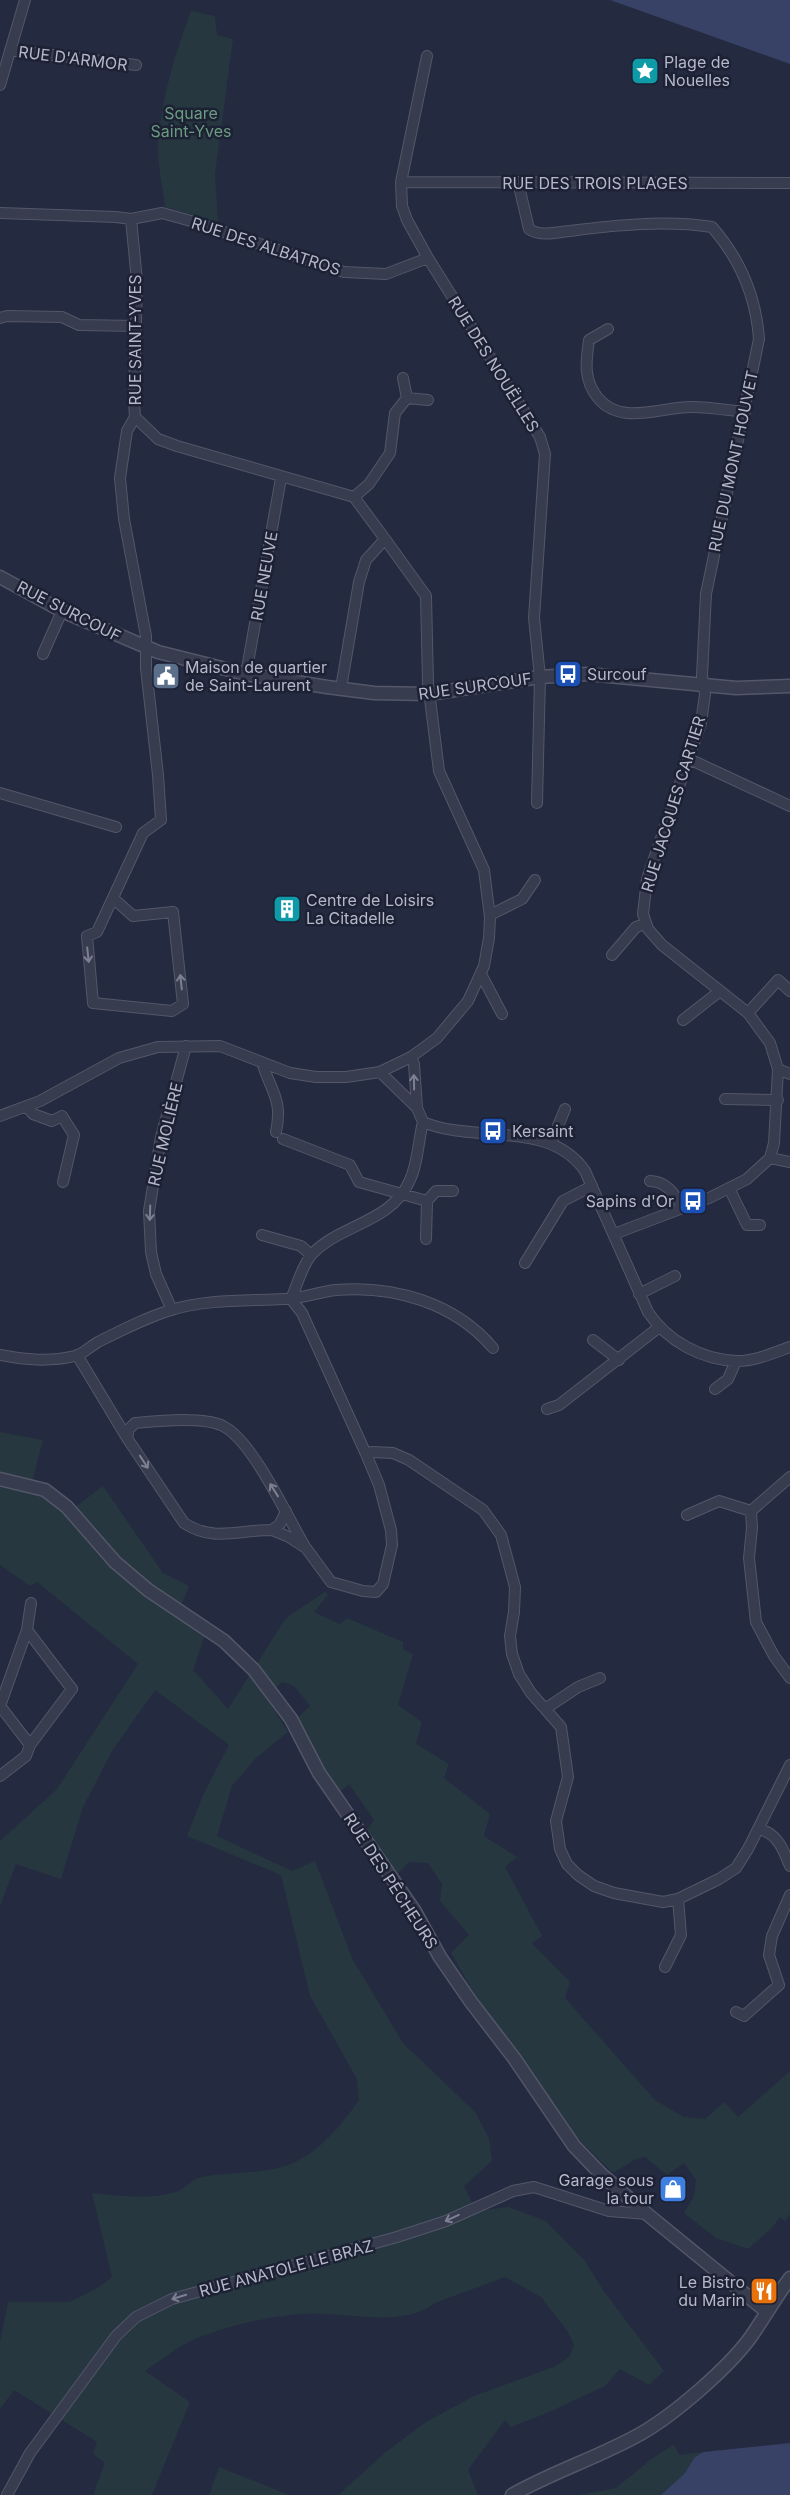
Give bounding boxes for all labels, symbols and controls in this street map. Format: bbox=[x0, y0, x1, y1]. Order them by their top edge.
street label: RUE D'ARMOR bbox=[17, 41, 129, 75]
place label: Plage de Nouelles bbox=[664, 52, 730, 90]
place icon: Plage de Nouelles bbox=[630, 56, 660, 86]
park label: Square Saint-Yves bbox=[151, 103, 231, 141]
street label: RUE DES TROIS PLAGES bbox=[502, 173, 688, 193]
street label: RUE DES ALBATROS bbox=[189, 212, 343, 280]
street label: RUE SAINT-YVES bbox=[125, 275, 145, 406]
street label: RUE DES NOUËLLES bbox=[444, 293, 544, 435]
street label: RUE DU MONT HOUVET bbox=[704, 369, 762, 553]
street label: RUE NEUVE bbox=[246, 530, 282, 622]
street label: RUE SURCOUF bbox=[14, 576, 124, 646]
place label: Maison de quartier de Saint-Laurent bbox=[185, 657, 327, 695]
bus stop icon: Surcouf bbox=[553, 659, 583, 689]
public building icon: Maison de quartier de Saint-Laurent bbox=[151, 661, 181, 691]
place label: Surcouf bbox=[587, 664, 647, 684]
street label: RUE SURCOUF bbox=[417, 668, 533, 704]
street label: RUE JACQUES CARTIER bbox=[637, 714, 709, 894]
place label: Centre de Loisirs La Citadelle bbox=[306, 890, 434, 928]
building icon: Centre de Loisirs La Citadelle bbox=[272, 894, 302, 924]
one-way arrow bbox=[84, 946, 93, 962]
one-way arrow bbox=[176, 974, 186, 990]
one-way arrow bbox=[410, 1074, 419, 1090]
street label: RUE MOLIÈRE bbox=[143, 1080, 187, 1188]
bus stop icon: Kersaint bbox=[478, 1116, 508, 1146]
place label: Kersaint bbox=[512, 1121, 573, 1141]
bus stop icon: Sapins d'Or bbox=[678, 1186, 708, 1216]
place label: Sapins d'Or bbox=[586, 1191, 674, 1211]
one-way arrow bbox=[145, 1204, 154, 1220]
one-way arrow bbox=[139, 1455, 149, 1469]
one-way arrow bbox=[269, 1483, 279, 1497]
street label: RUE DES PÊCHEURS bbox=[340, 1809, 442, 1953]
place label: Garage sous la tour bbox=[558, 2170, 654, 2208]
shop icon: Garage sous la tour bbox=[658, 2174, 688, 2204]
one-way arrow bbox=[445, 2214, 460, 2223]
street label: RUE ANATOLE LE BRAZ bbox=[197, 2235, 375, 2301]
place label: Le Bistro du Marin bbox=[678, 2272, 745, 2310]
restaurant icon: Le Bistro du Marin bbox=[749, 2276, 779, 2306]
one-way arrow bbox=[171, 2293, 187, 2303]

